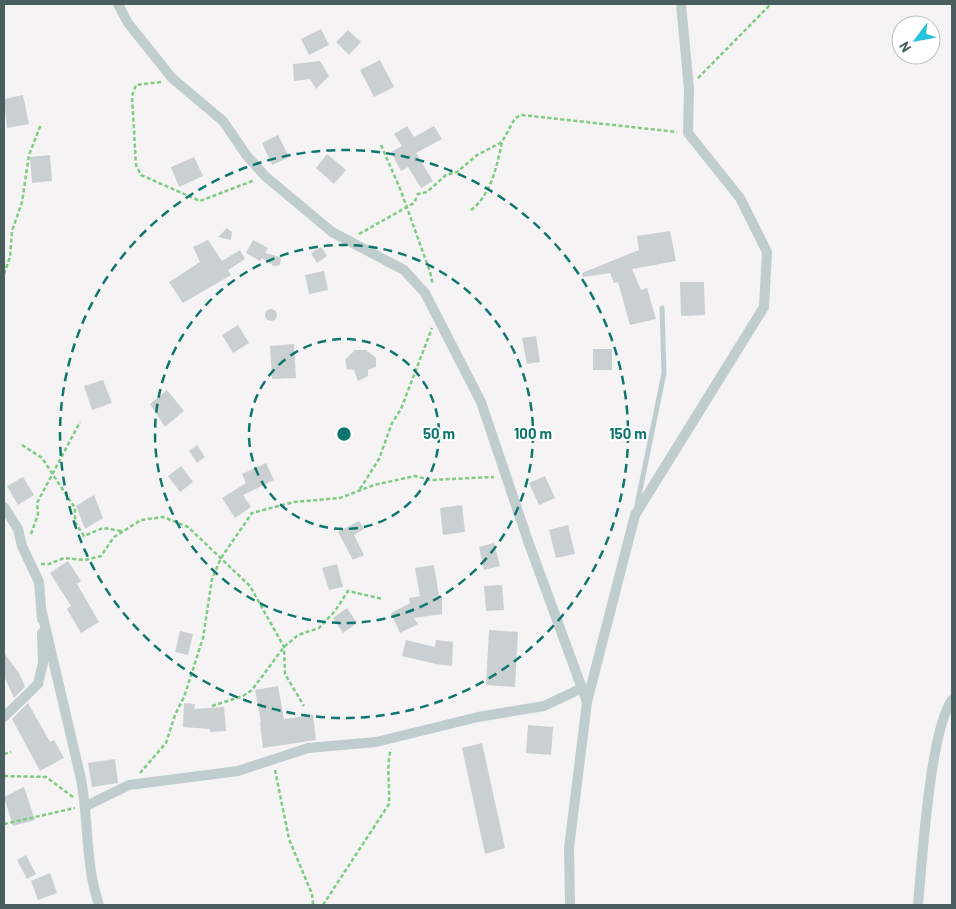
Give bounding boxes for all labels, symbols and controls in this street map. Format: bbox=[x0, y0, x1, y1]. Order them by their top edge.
north arrow bbox=[891, 15, 941, 65]
text: N bbox=[895, 39, 914, 56]
text: 50 m bbox=[423, 424, 455, 442]
text: 100 m bbox=[514, 424, 552, 442]
text: 150 m bbox=[609, 424, 647, 442]
centre of rings bbox=[335, 425, 353, 443]

